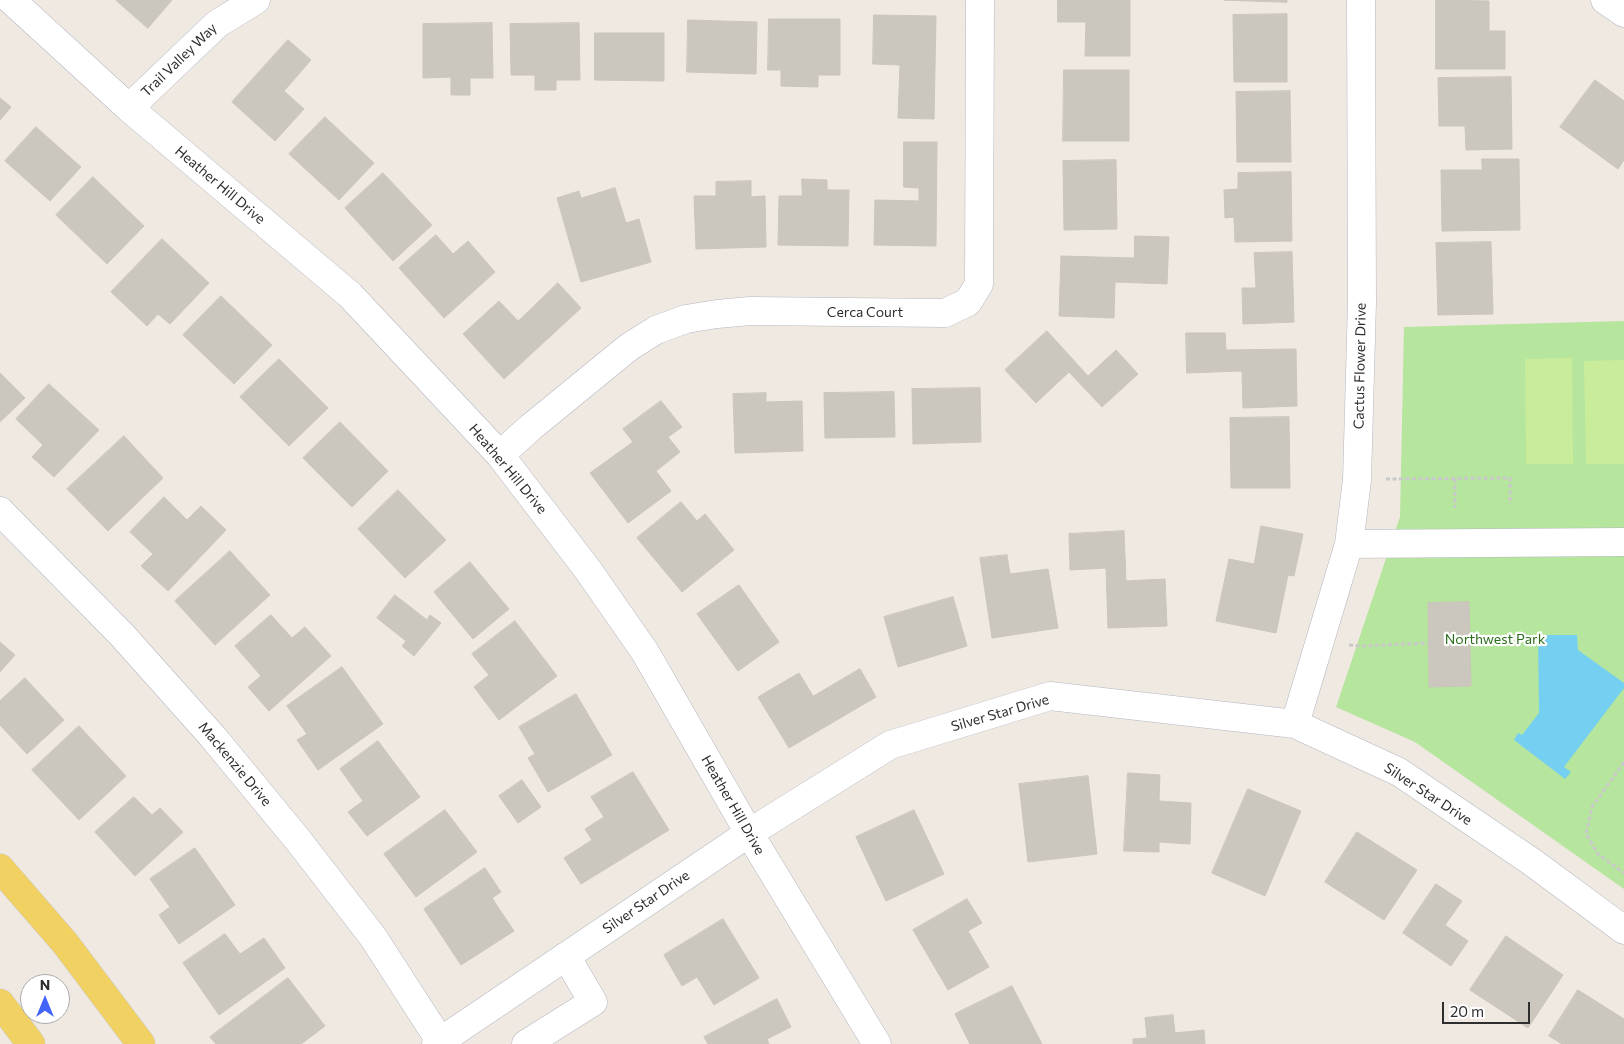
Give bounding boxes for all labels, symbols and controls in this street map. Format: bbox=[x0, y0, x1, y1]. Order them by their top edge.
street label: Trail Valley Way bbox=[138, 20, 220, 100]
street label: Heather Hill Drive bbox=[172, 142, 268, 228]
street label: Cactus Flower Drive bbox=[1350, 303, 1370, 429]
street label: Cerca Court bbox=[827, 304, 903, 320]
street label: Heather Hill Drive bbox=[465, 421, 551, 517]
park label: Northwest Park bbox=[1445, 631, 1545, 647]
street label: Silver Star Drive bbox=[949, 691, 1051, 735]
street label: Mackenzie Drive bbox=[195, 719, 275, 809]
street label: Heather Hill Drive bbox=[698, 752, 768, 858]
street label: Silver Star Drive bbox=[1381, 759, 1475, 829]
street label: Silver Star Drive bbox=[599, 867, 693, 937]
north arrow bbox=[20, 974, 70, 1024]
text: N bbox=[40, 976, 50, 993]
scale bar bbox=[1444, 992, 1532, 1024]
text: 20 m bbox=[1450, 1002, 1484, 1020]

